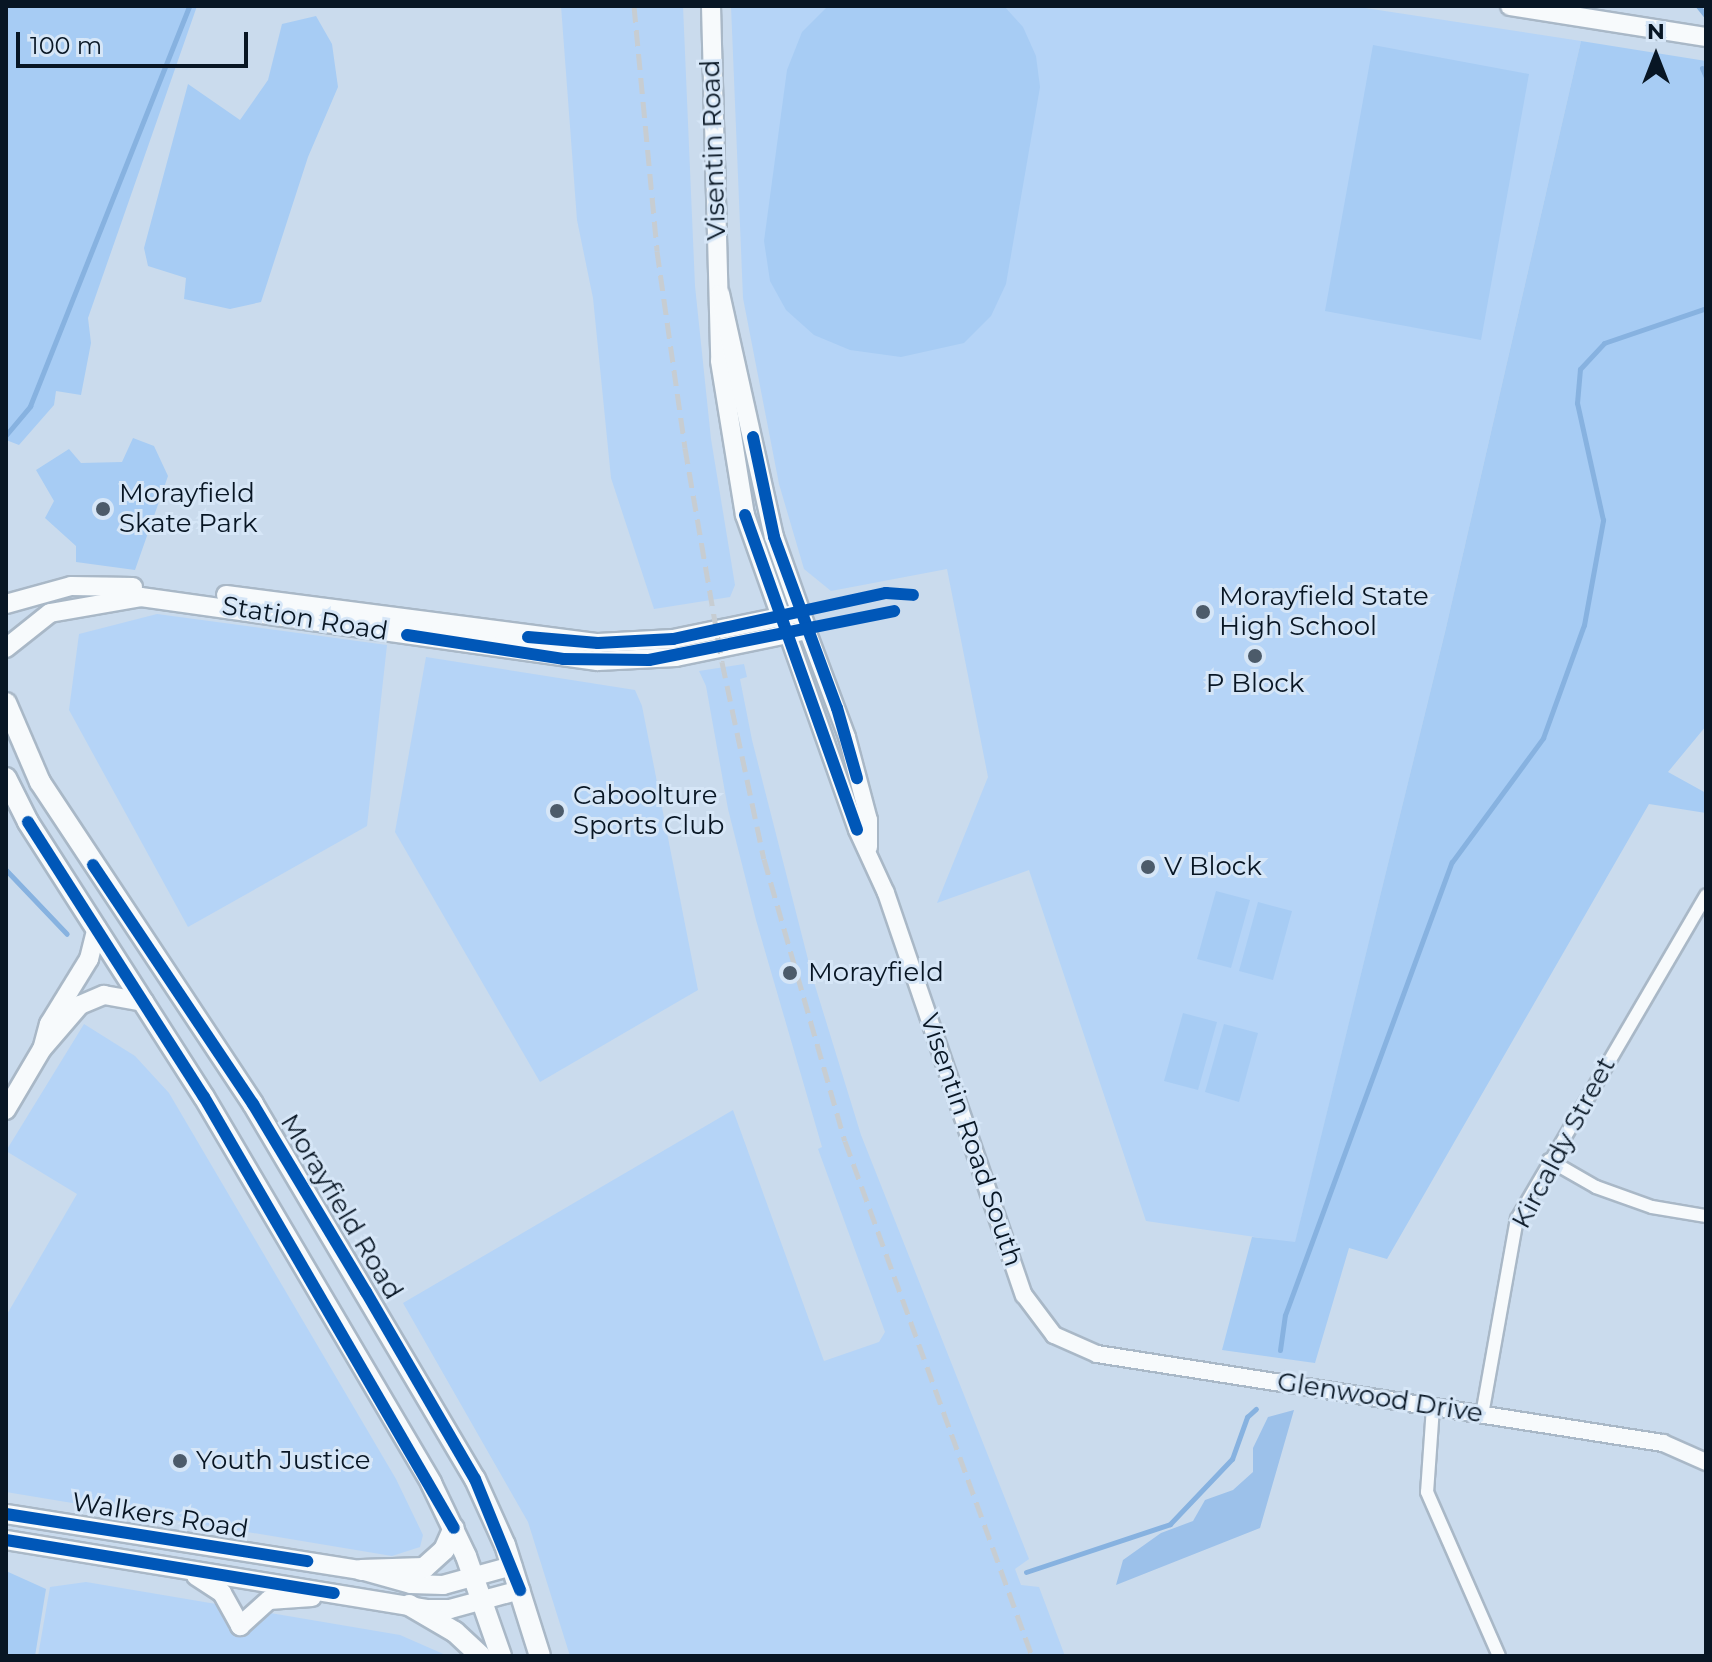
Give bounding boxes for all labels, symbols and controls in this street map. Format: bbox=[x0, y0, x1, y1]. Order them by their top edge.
scale bar bbox=[20, 16, 252, 66]
north arrow bbox=[1616, 16, 1696, 96]
text: N bbox=[1647, 18, 1665, 45]
text: 100 m bbox=[30, 31, 102, 60]
street label: Visentin Road bbox=[695, 59, 733, 241]
place label: Morayfield Skate Park bbox=[119, 478, 258, 540]
marker: Morayfield Skate Park bbox=[94, 500, 112, 518]
place label: Morayfield State High School bbox=[1219, 581, 1429, 642]
street label: Station Road bbox=[220, 590, 390, 648]
marker: Morayfield State High School bbox=[1194, 603, 1212, 621]
marker: P Block bbox=[1246, 647, 1264, 665]
place label: P Block bbox=[1206, 668, 1304, 700]
place label: Caboolture Sports Club bbox=[573, 780, 724, 842]
marker: Caboolture Sports Club bbox=[548, 802, 566, 820]
place label: V Block bbox=[1164, 851, 1262, 883]
marker: V Block bbox=[1139, 858, 1157, 876]
place label: Morayfield bbox=[808, 957, 944, 989]
marker: Morayfield bbox=[779, 962, 801, 984]
street label: Visentin Road South bbox=[913, 1010, 1029, 1270]
street label: Kircaldy Street bbox=[1506, 1052, 1622, 1234]
street label: Morayfield Road bbox=[273, 1109, 409, 1305]
street label: Glenwood Drive bbox=[1275, 1366, 1485, 1430]
place label: Youth Justice bbox=[196, 1445, 371, 1477]
marker: Youth Justice bbox=[171, 1452, 189, 1470]
street label: Walkers Road bbox=[69, 1487, 251, 1545]

